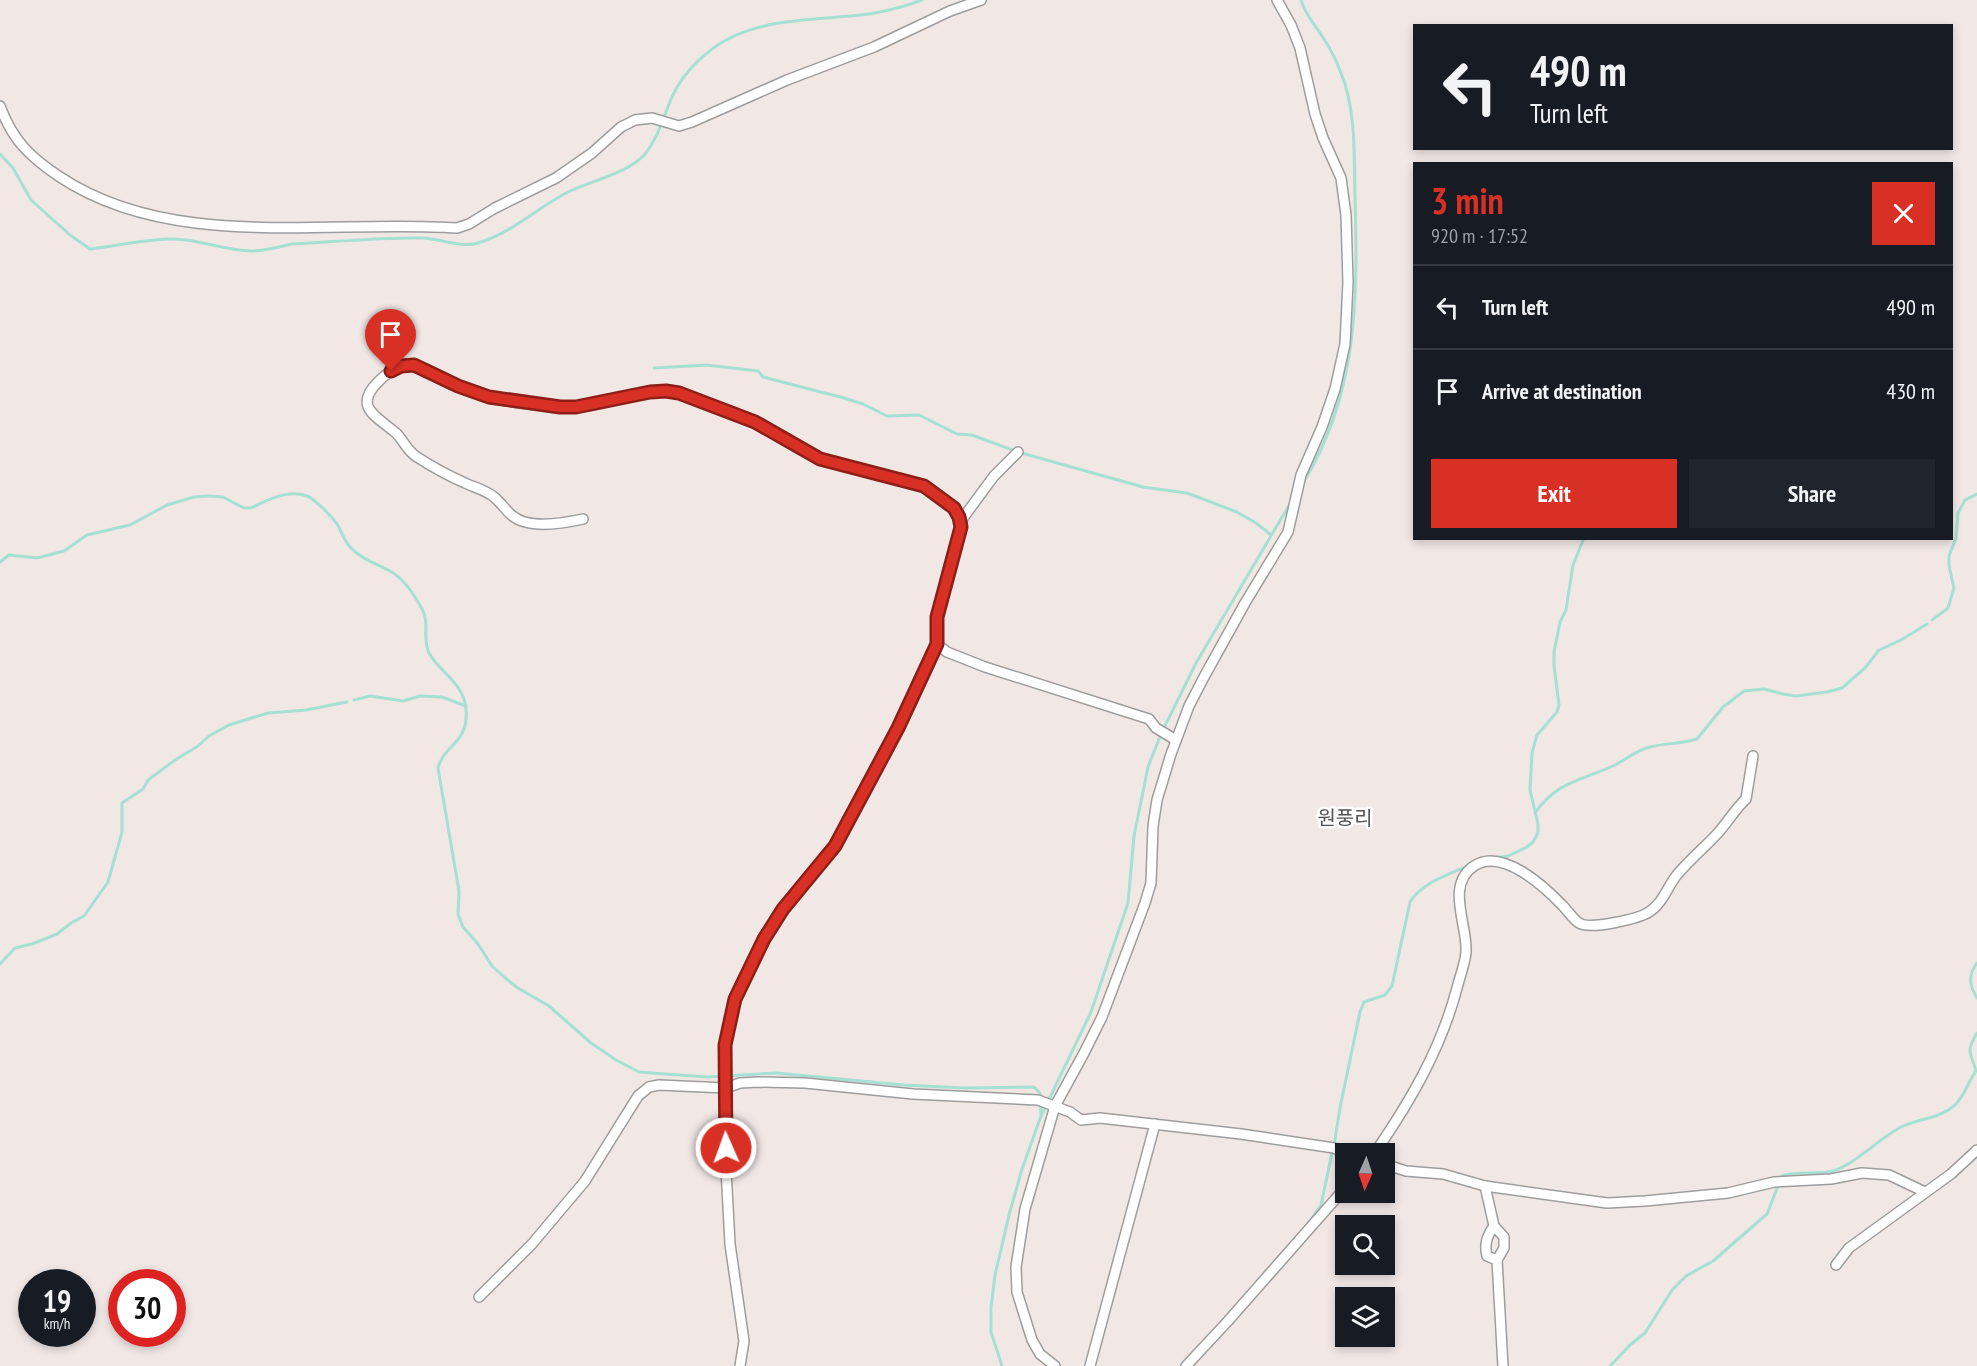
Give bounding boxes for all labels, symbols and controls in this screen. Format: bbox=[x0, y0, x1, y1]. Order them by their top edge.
text: 490 m bbox=[1530, 43, 1627, 98]
icon: left bbox=[1431, 48, 1509, 126]
text: Turn left bbox=[1530, 96, 1608, 130]
text: 3 min bbox=[1431, 177, 1504, 224]
button: close bbox=[1872, 182, 1935, 245]
text: 920 m · 17:52 bbox=[1431, 223, 1528, 249]
icon: left bbox=[1431, 291, 1464, 324]
text: Turn left bbox=[1482, 293, 1548, 321]
text: 490 m bbox=[1886, 293, 1935, 321]
pin bbox=[365, 309, 416, 371]
icon: arrive bbox=[374, 318, 407, 351]
icon: arrive bbox=[1431, 375, 1464, 408]
text: Arrive at destination bbox=[1482, 377, 1642, 405]
text: 430 m bbox=[1886, 377, 1935, 405]
button: Exit bbox=[1431, 459, 1677, 528]
button: Share bbox=[1689, 459, 1935, 528]
district label: 원풍리 bbox=[1317, 805, 1373, 831]
position arrow bbox=[694, 1116, 758, 1180]
north arrow bbox=[1335, 1143, 1395, 1203]
map controls bbox=[1335, 1143, 1395, 1347]
button: search bbox=[1335, 1215, 1395, 1275]
speed limit sign: 30 bbox=[108, 1269, 186, 1347]
text: 19 bbox=[43, 1281, 71, 1320]
button: layers bbox=[1335, 1287, 1395, 1347]
text: km/h bbox=[44, 1314, 70, 1333]

